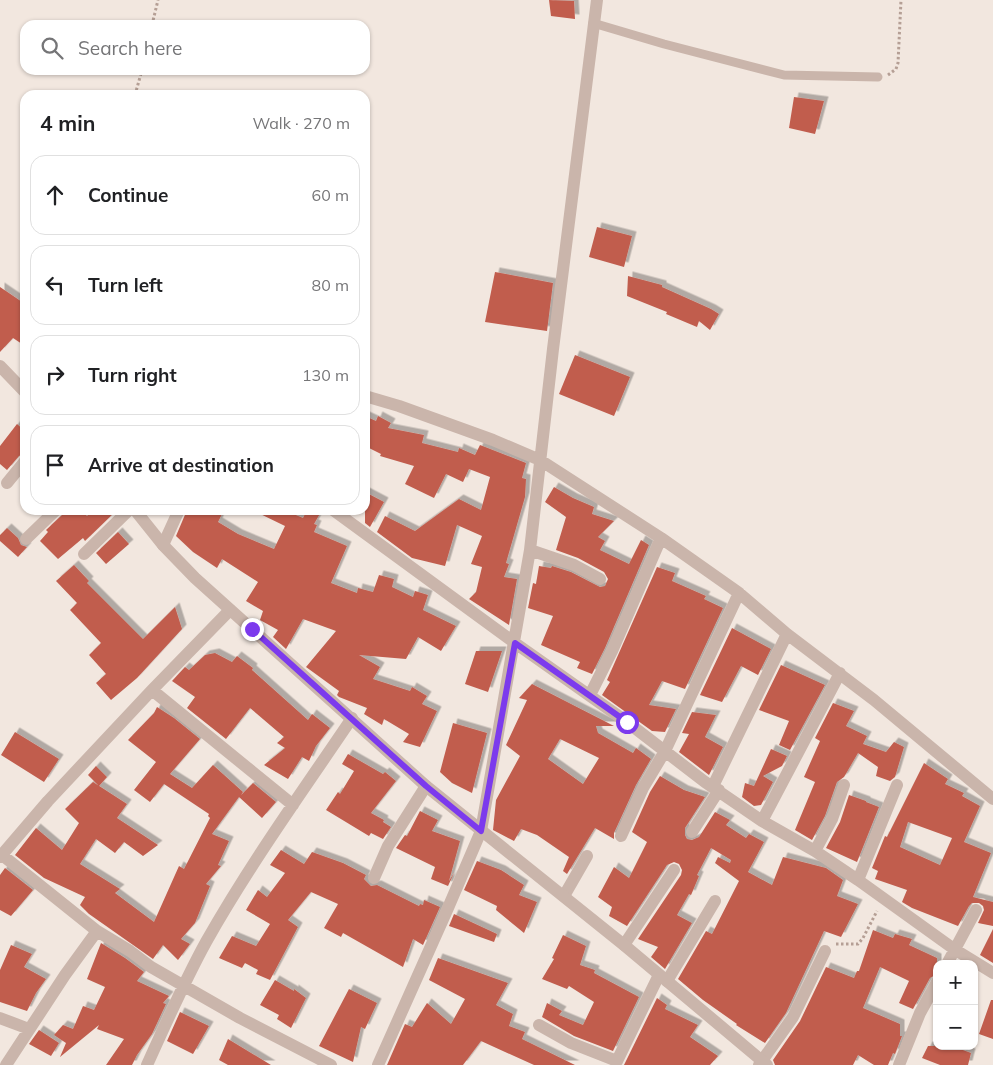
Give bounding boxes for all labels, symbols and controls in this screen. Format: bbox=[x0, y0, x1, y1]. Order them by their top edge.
search box bbox=[20, 20, 370, 75]
icon: search bbox=[38, 34, 66, 62]
text: Search here bbox=[78, 36, 182, 60]
text: 4 min bbox=[40, 110, 95, 136]
text: Walk · 270 m bbox=[252, 113, 350, 133]
icon: ahead bbox=[41, 181, 69, 209]
text: Continue bbox=[88, 183, 168, 207]
text: 60 m bbox=[312, 185, 349, 205]
icon: left bbox=[41, 271, 69, 299]
text: Turn left bbox=[88, 273, 163, 297]
text: 80 m bbox=[312, 275, 349, 295]
icon: right bbox=[41, 361, 69, 389]
text: Turn right bbox=[88, 363, 177, 387]
text: 130 m bbox=[302, 365, 349, 385]
icon: arrive bbox=[41, 451, 69, 479]
text: Arrive at destination bbox=[88, 453, 274, 477]
route end bbox=[241, 618, 264, 641]
route start bbox=[616, 711, 639, 734]
map controls bbox=[933, 960, 978, 1050]
button: + bbox=[933, 960, 978, 1005]
button: − bbox=[933, 1005, 978, 1050]

